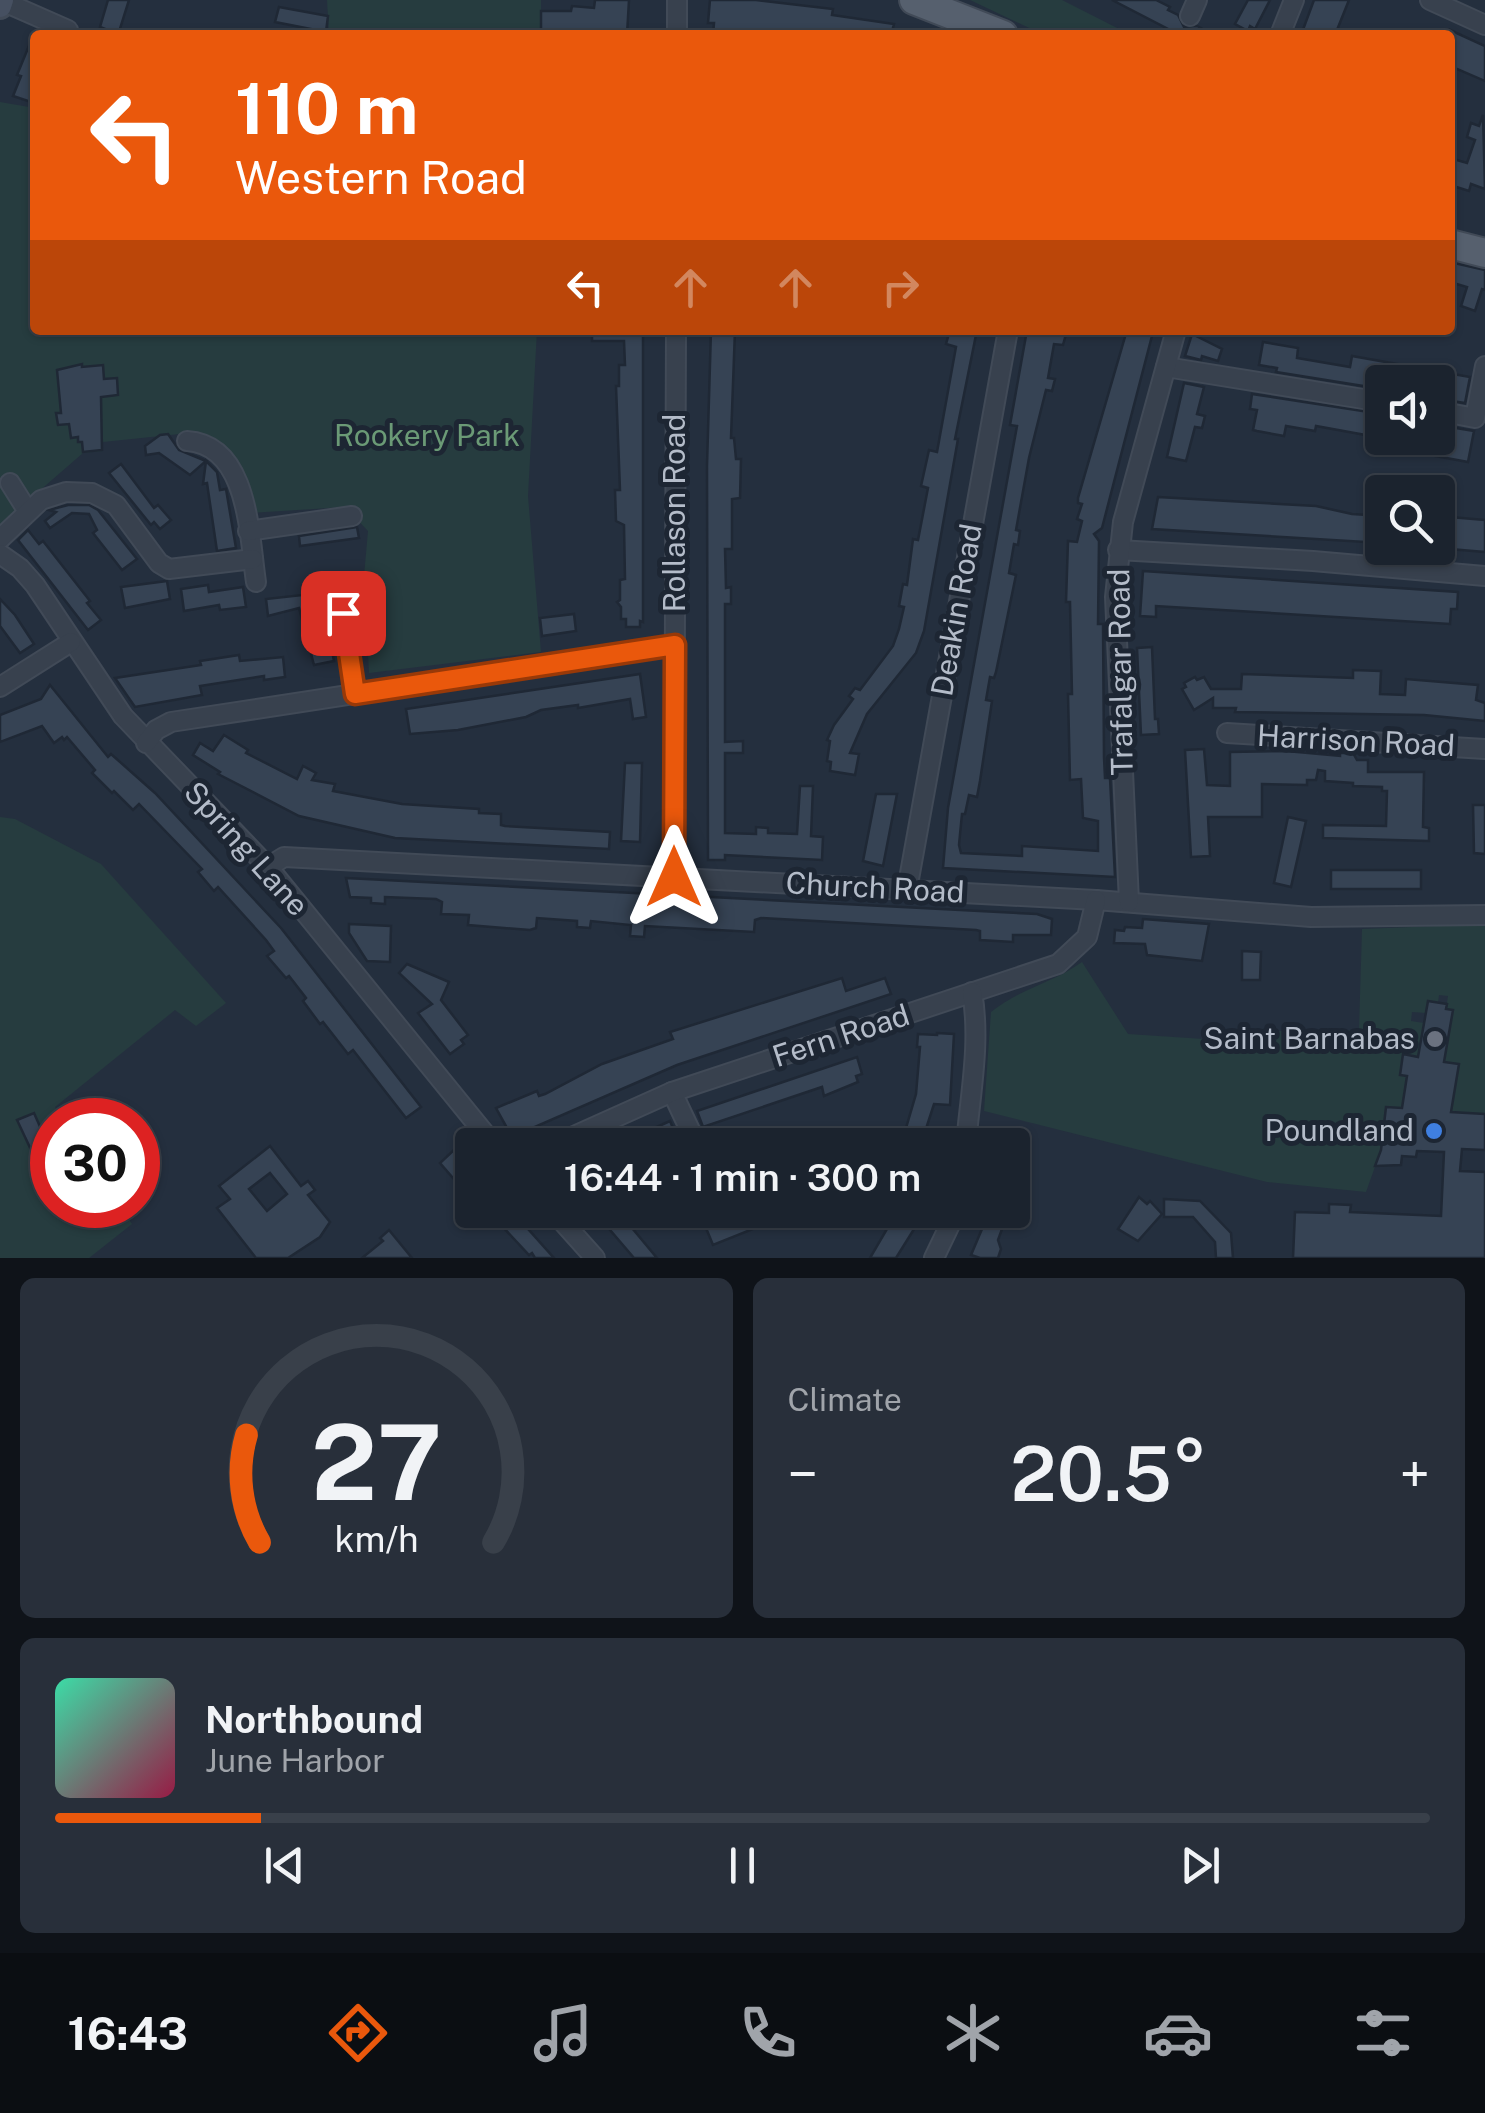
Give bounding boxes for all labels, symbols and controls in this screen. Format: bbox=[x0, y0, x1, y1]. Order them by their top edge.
text: 110 m bbox=[235, 67, 419, 150]
icon: left bbox=[70, 70, 200, 200]
text: Western Road bbox=[235, 151, 527, 204]
icon: left bbox=[558, 260, 613, 315]
icon: ahead bbox=[663, 260, 718, 315]
icon: ahead bbox=[768, 260, 823, 315]
icon: right bbox=[873, 260, 928, 315]
map controls bbox=[1365, 365, 1455, 565]
button: sound bbox=[1365, 365, 1455, 455]
street label: Rollason Road bbox=[656, 414, 692, 612]
park label: Rookery Park bbox=[334, 417, 520, 453]
button: search bbox=[1365, 475, 1455, 565]
street label: Deakin Road bbox=[923, 521, 989, 699]
street label: Trafalgar Road bbox=[1100, 568, 1140, 776]
pin bbox=[301, 571, 386, 656]
icon: arrive bbox=[316, 586, 371, 641]
street label: Harrison Road bbox=[1256, 717, 1456, 763]
street label: Spring Lane bbox=[177, 774, 316, 923]
position arrow bbox=[622, 825, 726, 929]
street label: Church Road bbox=[785, 864, 965, 910]
street label: Fern Road bbox=[768, 996, 914, 1074]
place label: Saint Barnabas bbox=[1204, 1020, 1415, 1056]
marker: Saint Barnabas bbox=[1424, 1028, 1446, 1050]
speed limit sign: 30 bbox=[30, 1098, 160, 1228]
place label: Poundland bbox=[1264, 1112, 1414, 1148]
marker: Poundland bbox=[1423, 1120, 1445, 1142]
text: 16:44 · 1 min · 300 m bbox=[564, 1155, 921, 1200]
text: Climate bbox=[788, 1381, 902, 1418]
text: 27 bbox=[311, 1401, 442, 1523]
text: 20.5° bbox=[1010, 1430, 1207, 1518]
text: − bbox=[788, 1442, 818, 1506]
text: + bbox=[1400, 1442, 1430, 1506]
text: km/h bbox=[334, 1518, 418, 1560]
text: Northbound bbox=[205, 1697, 423, 1742]
text: June Harbor bbox=[205, 1742, 385, 1779]
icon: previous bbox=[257, 1838, 312, 1893]
icon: pause bbox=[715, 1838, 770, 1893]
icon: next bbox=[1173, 1838, 1228, 1893]
icon: directions bbox=[323, 1998, 393, 2068]
icon: music bbox=[528, 1998, 598, 2068]
icon: phone bbox=[733, 1998, 803, 2068]
icon: climate bbox=[938, 1998, 1008, 2068]
icon: car bbox=[1143, 1998, 1213, 2068]
icon: filters bbox=[1348, 1998, 1418, 2068]
text: 16:43 bbox=[67, 2007, 188, 2060]

